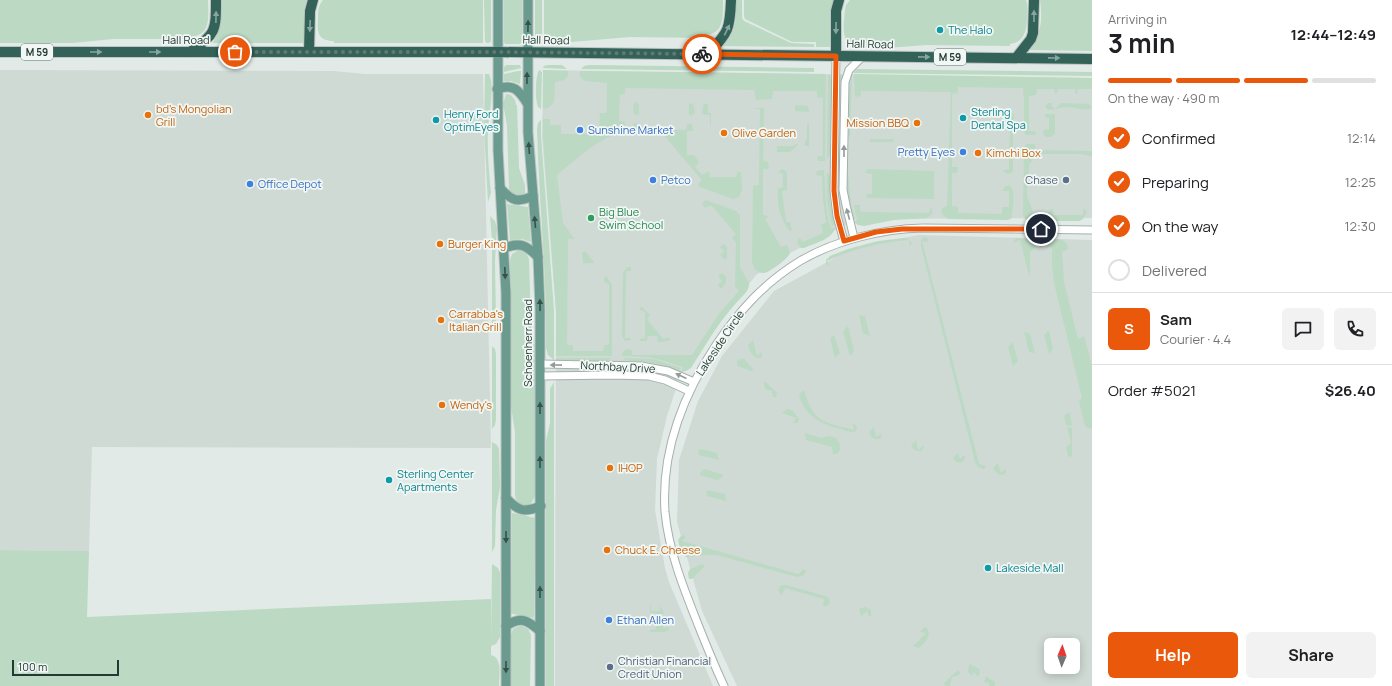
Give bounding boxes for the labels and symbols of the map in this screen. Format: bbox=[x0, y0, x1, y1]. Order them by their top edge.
one-way arrow bbox=[1031, 9, 1037, 22]
one-way arrow bbox=[212, 11, 219, 23]
one-way arrow bbox=[525, 19, 531, 32]
one-way arrow bbox=[306, 20, 313, 32]
one-way arrow bbox=[833, 22, 839, 35]
place label: The Halo bbox=[948, 22, 993, 37]
one-way arrow bbox=[724, 24, 730, 36]
marker: The Halo bbox=[935, 25, 945, 35]
street label: Hall Road bbox=[162, 32, 210, 47]
street label: Hall Road bbox=[522, 32, 570, 47]
courier bbox=[682, 34, 722, 74]
pin bbox=[218, 35, 252, 69]
street label: Hall Road bbox=[846, 36, 894, 51]
road number: M 59 bbox=[21, 44, 53, 60]
one-way arrow bbox=[90, 49, 103, 55]
one-way arrow bbox=[149, 49, 162, 55]
road number: M 59 bbox=[934, 49, 966, 65]
one-way arrow bbox=[918, 54, 931, 60]
one-way arrow bbox=[1048, 55, 1060, 62]
one-way arrow bbox=[524, 71, 530, 84]
place label: bd's Mongolian Grill bbox=[156, 101, 232, 129]
place label: Sterling Dental Spa bbox=[971, 104, 1026, 132]
place label: Henry Ford OptimEyes bbox=[444, 106, 499, 134]
marker: bd's Mongolian Grill bbox=[143, 110, 153, 120]
marker: Sterling Dental Spa bbox=[958, 113, 968, 123]
marker: Henry Ford OptimEyes bbox=[431, 115, 441, 125]
place label: Mission BBQ bbox=[846, 115, 909, 130]
marker: Mission BBQ bbox=[912, 118, 922, 128]
place label: Sunshine Market bbox=[588, 122, 673, 137]
marker: Sunshine Market bbox=[575, 125, 585, 135]
place label: Olive Garden bbox=[732, 125, 796, 140]
marker: Olive Garden bbox=[719, 128, 729, 138]
one-way arrow bbox=[525, 142, 532, 154]
one-way arrow bbox=[841, 144, 847, 157]
place label: Pretty Eyes bbox=[898, 144, 955, 159]
place label: Kimchi Box bbox=[986, 145, 1041, 160]
marker: Pretty Eyes bbox=[958, 147, 968, 157]
marker: Kimchi Box bbox=[973, 148, 983, 158]
place label: Petco bbox=[661, 172, 691, 187]
place label: Chase bbox=[1025, 172, 1059, 187]
marker: Petco bbox=[648, 175, 658, 185]
marker: Chase bbox=[1061, 175, 1071, 185]
place label: Office Depot bbox=[258, 176, 322, 191]
marker: Office Depot bbox=[245, 179, 255, 189]
place label: Big Blue Swim School bbox=[599, 204, 663, 232]
one-way arrow bbox=[845, 208, 851, 220]
pin bbox=[1024, 212, 1058, 246]
marker: Big Blue Swim School bbox=[586, 213, 596, 223]
one-way arrow bbox=[532, 216, 539, 228]
place label: Burger King bbox=[448, 236, 506, 251]
marker: Burger King bbox=[435, 239, 445, 249]
one-way arrow bbox=[502, 267, 509, 279]
one-way arrow bbox=[537, 298, 543, 311]
street label: Schoenherr Road bbox=[520, 299, 535, 387]
place label: Carrabba's Italian Grill bbox=[449, 306, 503, 334]
street label: Lakeside Circle bbox=[692, 306, 747, 379]
marker: Carrabba's Italian Grill bbox=[436, 315, 446, 325]
street label: Northbay Drive bbox=[580, 357, 656, 376]
one-way arrow bbox=[550, 361, 562, 368]
one-way arrow bbox=[675, 373, 687, 379]
place label: Wendy's bbox=[450, 397, 492, 412]
marker: Wendy's bbox=[437, 400, 447, 410]
one-way arrow bbox=[537, 401, 543, 414]
one-way arrow bbox=[537, 455, 543, 468]
place label: IHOP bbox=[618, 460, 643, 475]
marker: IHOP bbox=[605, 463, 615, 473]
place label: Sterling Center Apartments bbox=[397, 466, 474, 494]
marker: Sterling Center Apartments bbox=[384, 475, 394, 485]
one-way arrow bbox=[503, 531, 509, 544]
place label: Chuck E. Cheese bbox=[615, 542, 701, 557]
marker: Chuck E. Cheese bbox=[602, 545, 612, 555]
place label: Lakeside Mall bbox=[996, 560, 1064, 575]
marker: Lakeside Mall bbox=[983, 563, 993, 573]
one-way arrow bbox=[537, 585, 543, 598]
place label: Ethan Allen bbox=[617, 612, 674, 627]
marker: Ethan Allen bbox=[604, 615, 614, 625]
north arrow bbox=[1044, 638, 1080, 674]
place label: Christian Financial Credit Union bbox=[618, 653, 711, 681]
scale bar bbox=[12, 658, 119, 677]
one-way arrow bbox=[503, 661, 509, 674]
marker: Christian Financial Credit Union bbox=[605, 662, 615, 672]

